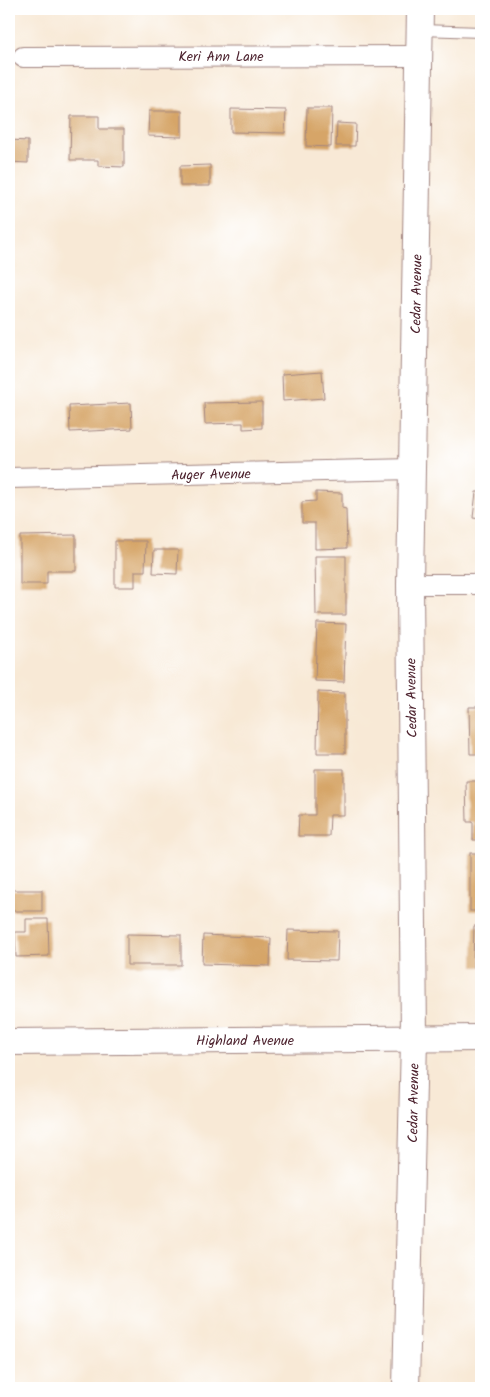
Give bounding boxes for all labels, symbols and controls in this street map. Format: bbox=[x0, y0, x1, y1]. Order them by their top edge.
street label: Keri Ann Lane bbox=[178, 46, 264, 68]
street label: Cedar Avenue bbox=[405, 253, 429, 334]
street label: Auger Avenue bbox=[171, 463, 252, 487]
street label: Cedar Avenue bbox=[400, 657, 424, 738]
street label: Highland Avenue bbox=[196, 1030, 295, 1052]
street label: Cedar Avenue bbox=[402, 1062, 426, 1143]

